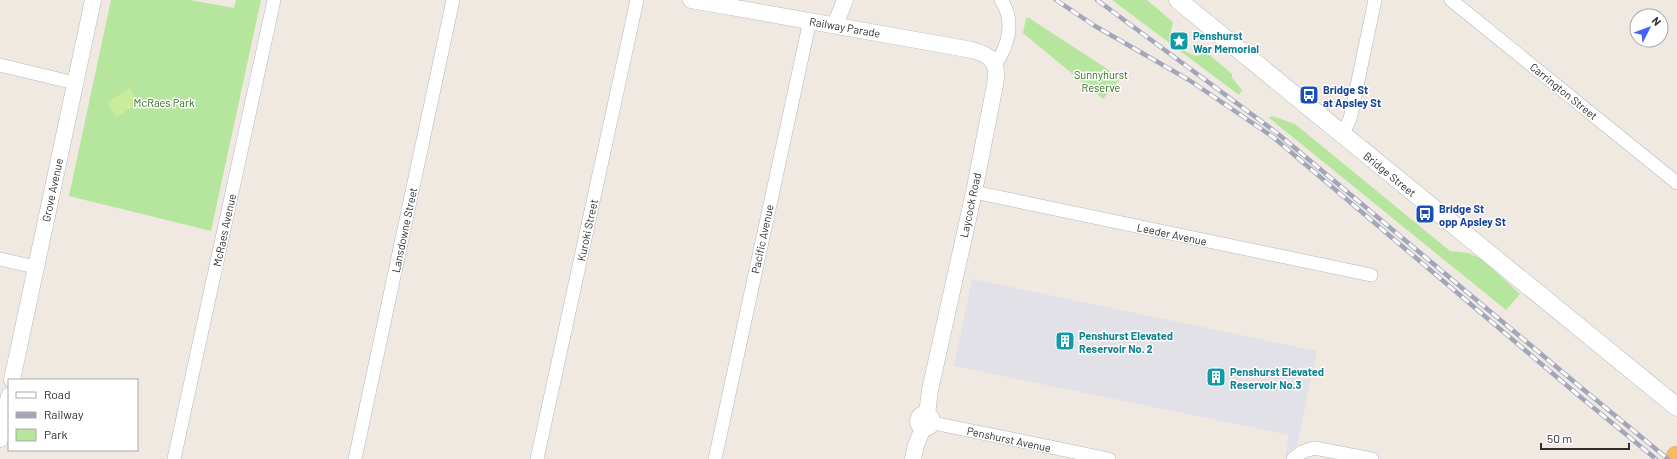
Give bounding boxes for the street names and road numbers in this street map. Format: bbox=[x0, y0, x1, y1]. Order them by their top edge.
street label: Railway Parade bbox=[808, 14, 882, 40]
street label: Carrington Street bbox=[1528, 60, 1600, 122]
street label: Bridge Street bbox=[1361, 149, 1419, 199]
street label: Grove Avenue bbox=[39, 157, 65, 223]
street label: Laycock Road bbox=[957, 171, 983, 239]
street label: Lansdowne Street bbox=[389, 186, 419, 274]
street label: McRaes Avenue bbox=[210, 192, 238, 268]
street label: Kuroki Street bbox=[574, 198, 600, 262]
street label: Pacific Avenue bbox=[748, 203, 776, 275]
street label: Leeder Avenue bbox=[1136, 220, 1208, 248]
street label: Penshurst Avenue bbox=[966, 424, 1052, 454]

